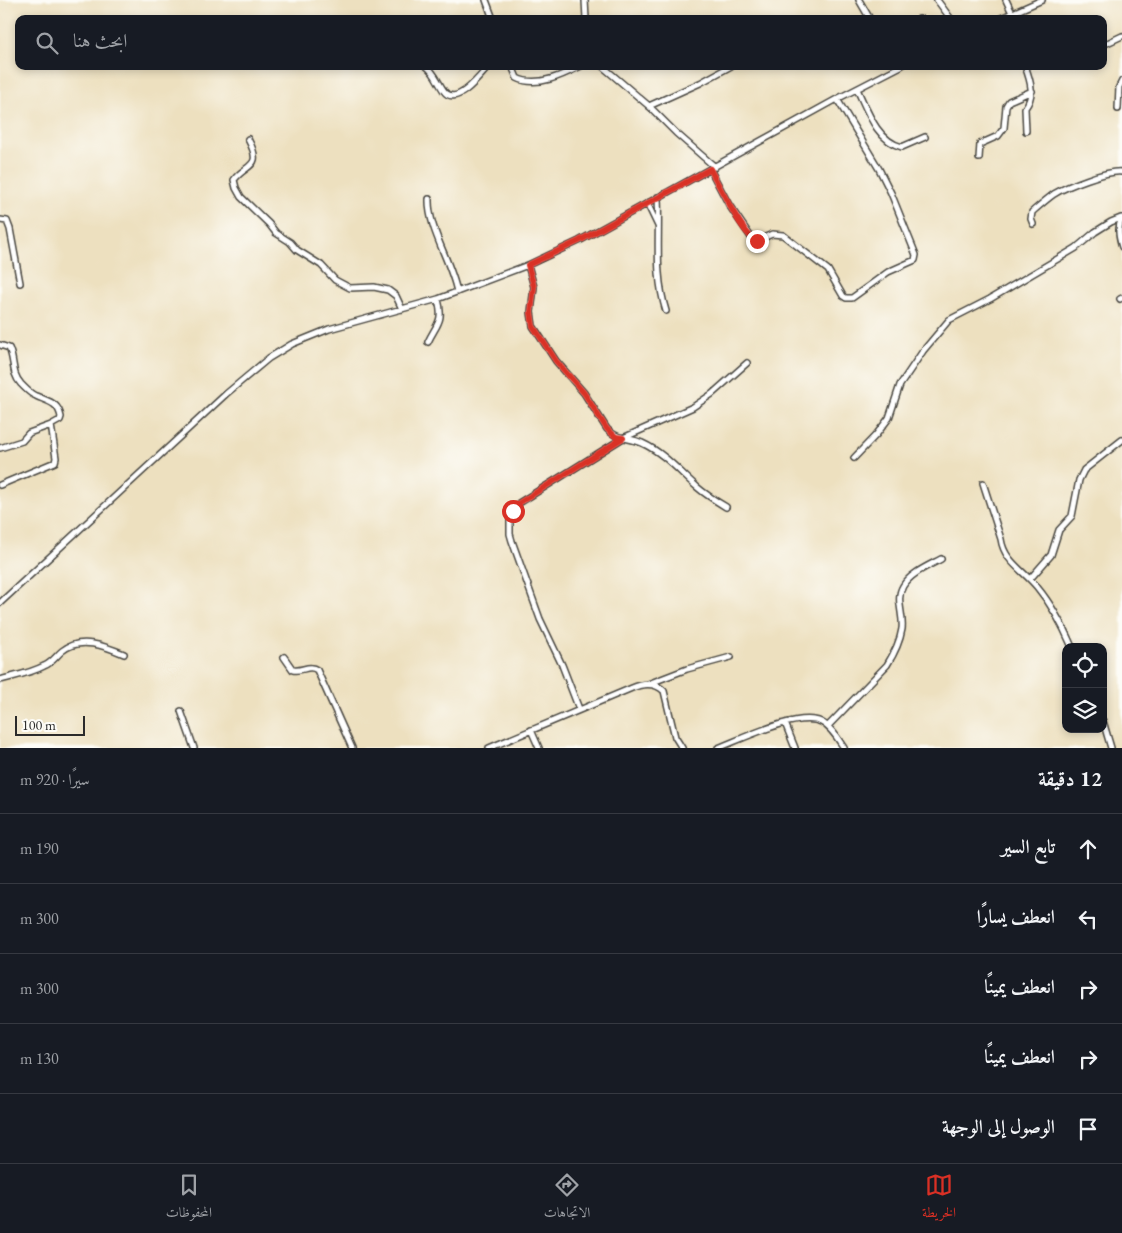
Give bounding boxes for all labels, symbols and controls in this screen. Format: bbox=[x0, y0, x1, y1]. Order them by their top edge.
search box bbox=[15, 15, 1107, 70]
text: ابحث هنا bbox=[73, 28, 127, 53]
icon: search bbox=[33, 29, 61, 57]
route end bbox=[746, 230, 769, 253]
route start bbox=[502, 500, 525, 523]
map controls bbox=[1062, 643, 1107, 733]
button: locate bbox=[1062, 643, 1107, 688]
button: layers bbox=[1062, 688, 1107, 733]
scale bar bbox=[15, 713, 85, 736]
text: 100 m bbox=[22, 716, 56, 734]
text: 12 دقيقة bbox=[1038, 765, 1102, 792]
text: سيرًا · 920 m bbox=[20, 769, 90, 790]
text: تابع السير bbox=[1001, 834, 1055, 859]
icon: ahead bbox=[1074, 835, 1102, 863]
text: 190 m bbox=[20, 838, 59, 859]
text: انعطف يسارًا bbox=[977, 904, 1055, 929]
icon: left bbox=[1074, 905, 1102, 933]
text: 300 m bbox=[20, 908, 59, 929]
text: انعطف يمينًا bbox=[984, 974, 1055, 999]
icon: right bbox=[1074, 975, 1102, 1003]
text: 300 m bbox=[20, 978, 59, 999]
text: انعطف يمينًا bbox=[984, 1044, 1055, 1069]
icon: right bbox=[1074, 1045, 1102, 1073]
text: 130 m bbox=[20, 1048, 59, 1069]
text: الوصول إلى الوجهة bbox=[942, 1114, 1055, 1139]
icon: arrive bbox=[1074, 1115, 1102, 1143]
tab: المحفوظات bbox=[166, 1171, 212, 1226]
tab: الاتجاهات bbox=[544, 1171, 590, 1226]
tab: الخريطة bbox=[922, 1171, 956, 1226]

